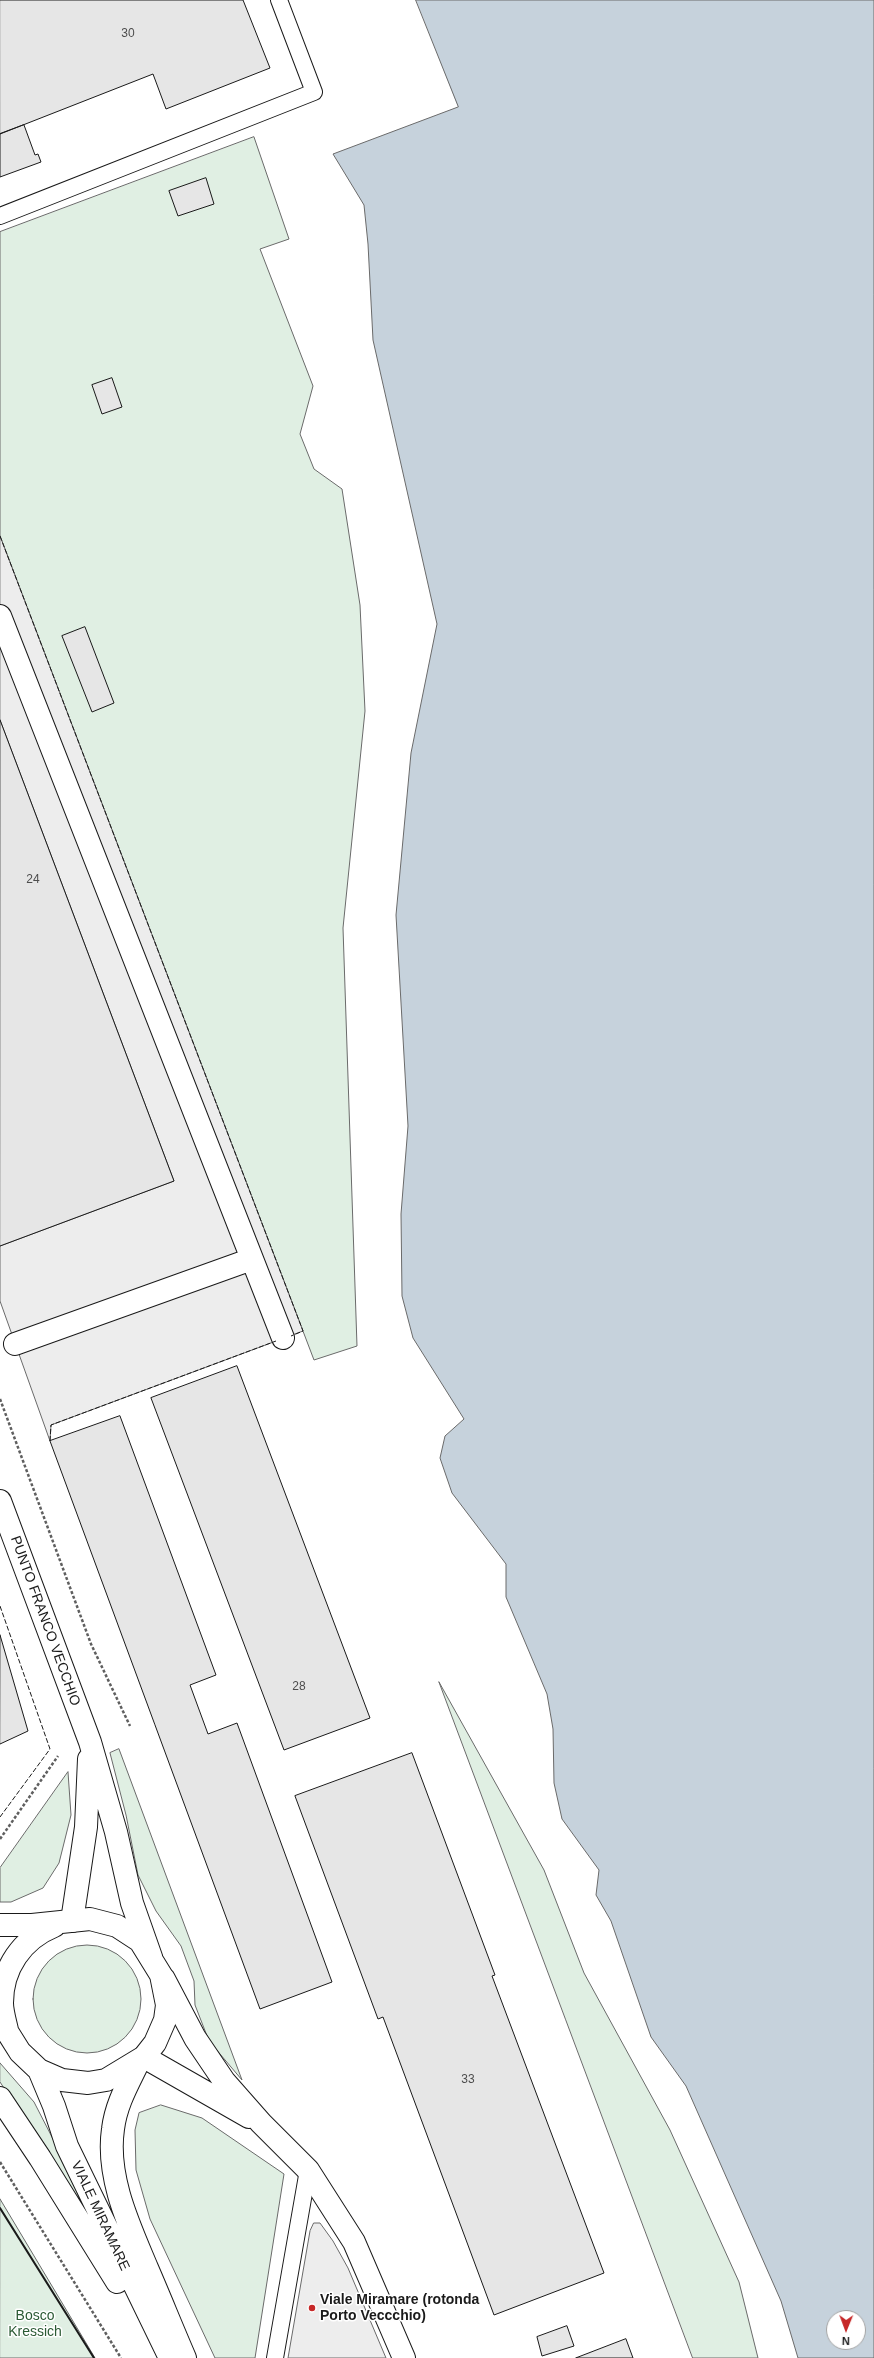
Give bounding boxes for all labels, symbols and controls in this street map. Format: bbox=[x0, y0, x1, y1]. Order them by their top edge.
house number: 30 bbox=[121, 27, 135, 41]
house number: 24 bbox=[26, 873, 40, 887]
street label: PUNTO FRANCO VECCHIO bbox=[6, 1534, 84, 1708]
house number: 28 bbox=[292, 1680, 306, 1694]
house number: 33 bbox=[461, 2073, 475, 2087]
street label: VIALE MIRAMARE bbox=[67, 2159, 133, 2273]
place label: Viale Miramare (rotonda Porto Veccchio) bbox=[320, 2292, 479, 2324]
marker: Viale Miramare (rotonda Porto Veccchio) bbox=[307, 2303, 317, 2313]
park label: Bosco Kressich bbox=[8, 2308, 62, 2340]
north arrow bbox=[826, 2310, 866, 2350]
text: N bbox=[842, 2335, 850, 2347]

